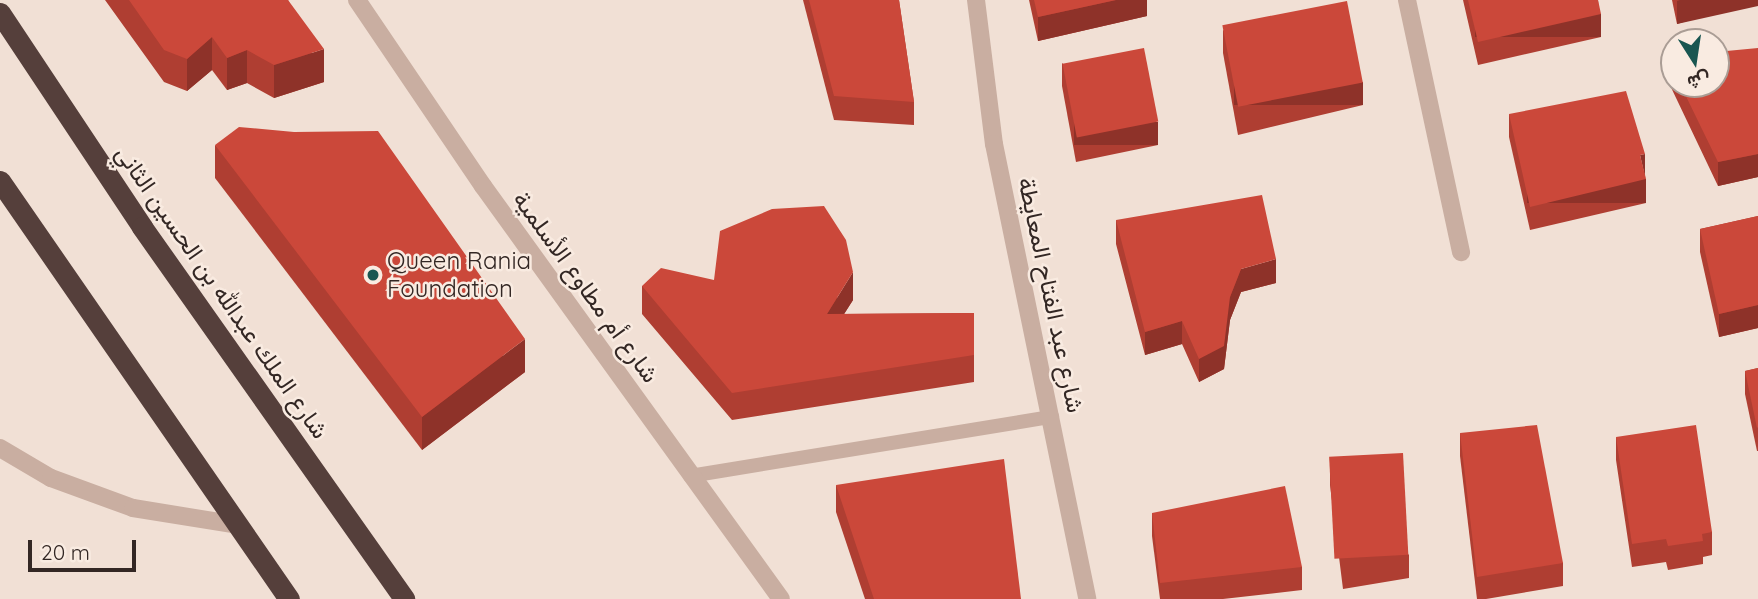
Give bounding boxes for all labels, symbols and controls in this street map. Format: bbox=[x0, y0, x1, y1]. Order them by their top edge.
north arrow bbox=[1660, 28, 1730, 98]
text: ش bbox=[1685, 67, 1713, 96]
street label: شارع الملك عبدالله بن الحسين الثاني bbox=[109, 140, 335, 444]
street label: شارع عبد الفتاح المعايطة bbox=[1012, 175, 1090, 415]
street label: شارع أم مطاوع الأسلمية bbox=[507, 186, 665, 388]
place label: Queen Rania Foundation bbox=[387, 247, 531, 303]
marker: Queen Rania Foundation bbox=[365, 267, 381, 283]
scale bar bbox=[32, 526, 140, 570]
text: 20 m bbox=[41, 539, 90, 565]

